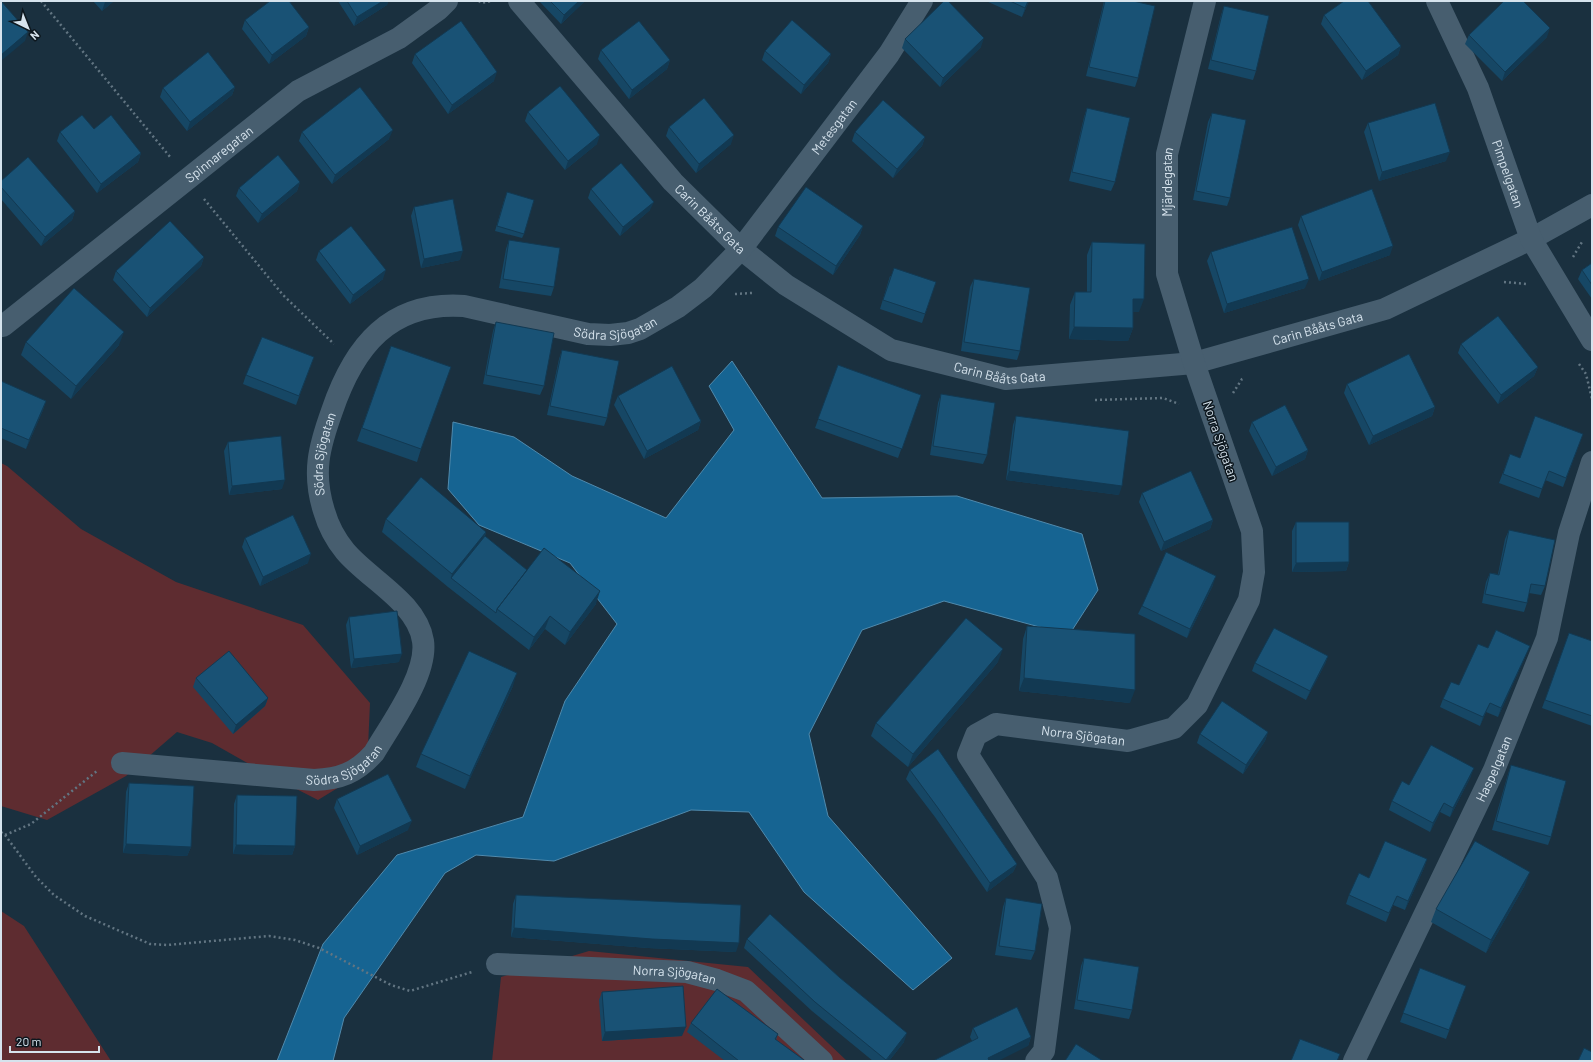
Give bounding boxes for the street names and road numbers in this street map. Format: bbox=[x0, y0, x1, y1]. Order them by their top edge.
street label: Metesgatan bbox=[808, 96, 860, 158]
street label: Spinnaregatan bbox=[182, 122, 256, 186]
street label: Pimpelgatan bbox=[1489, 138, 1527, 210]
street label: Mjärdegatan bbox=[1159, 145, 1176, 217]
street label: Carin Bååts Gata bbox=[672, 180, 749, 257]
street label: Carin Bååts Gata bbox=[1271, 308, 1365, 348]
street label: Södra Sjögatan bbox=[572, 313, 660, 343]
street label: Carin Bååts Gata bbox=[952, 358, 1046, 387]
street label: Norra Sjögatan bbox=[1200, 399, 1242, 483]
street label: Södra Sjögatan bbox=[310, 410, 339, 497]
street label: Norra Sjögatan bbox=[1040, 722, 1126, 749]
street label: Haspelgatan bbox=[1472, 733, 1515, 804]
street label: Södra Sjögatan bbox=[305, 741, 385, 788]
street label: Norra Sjögatan bbox=[632, 962, 718, 987]

